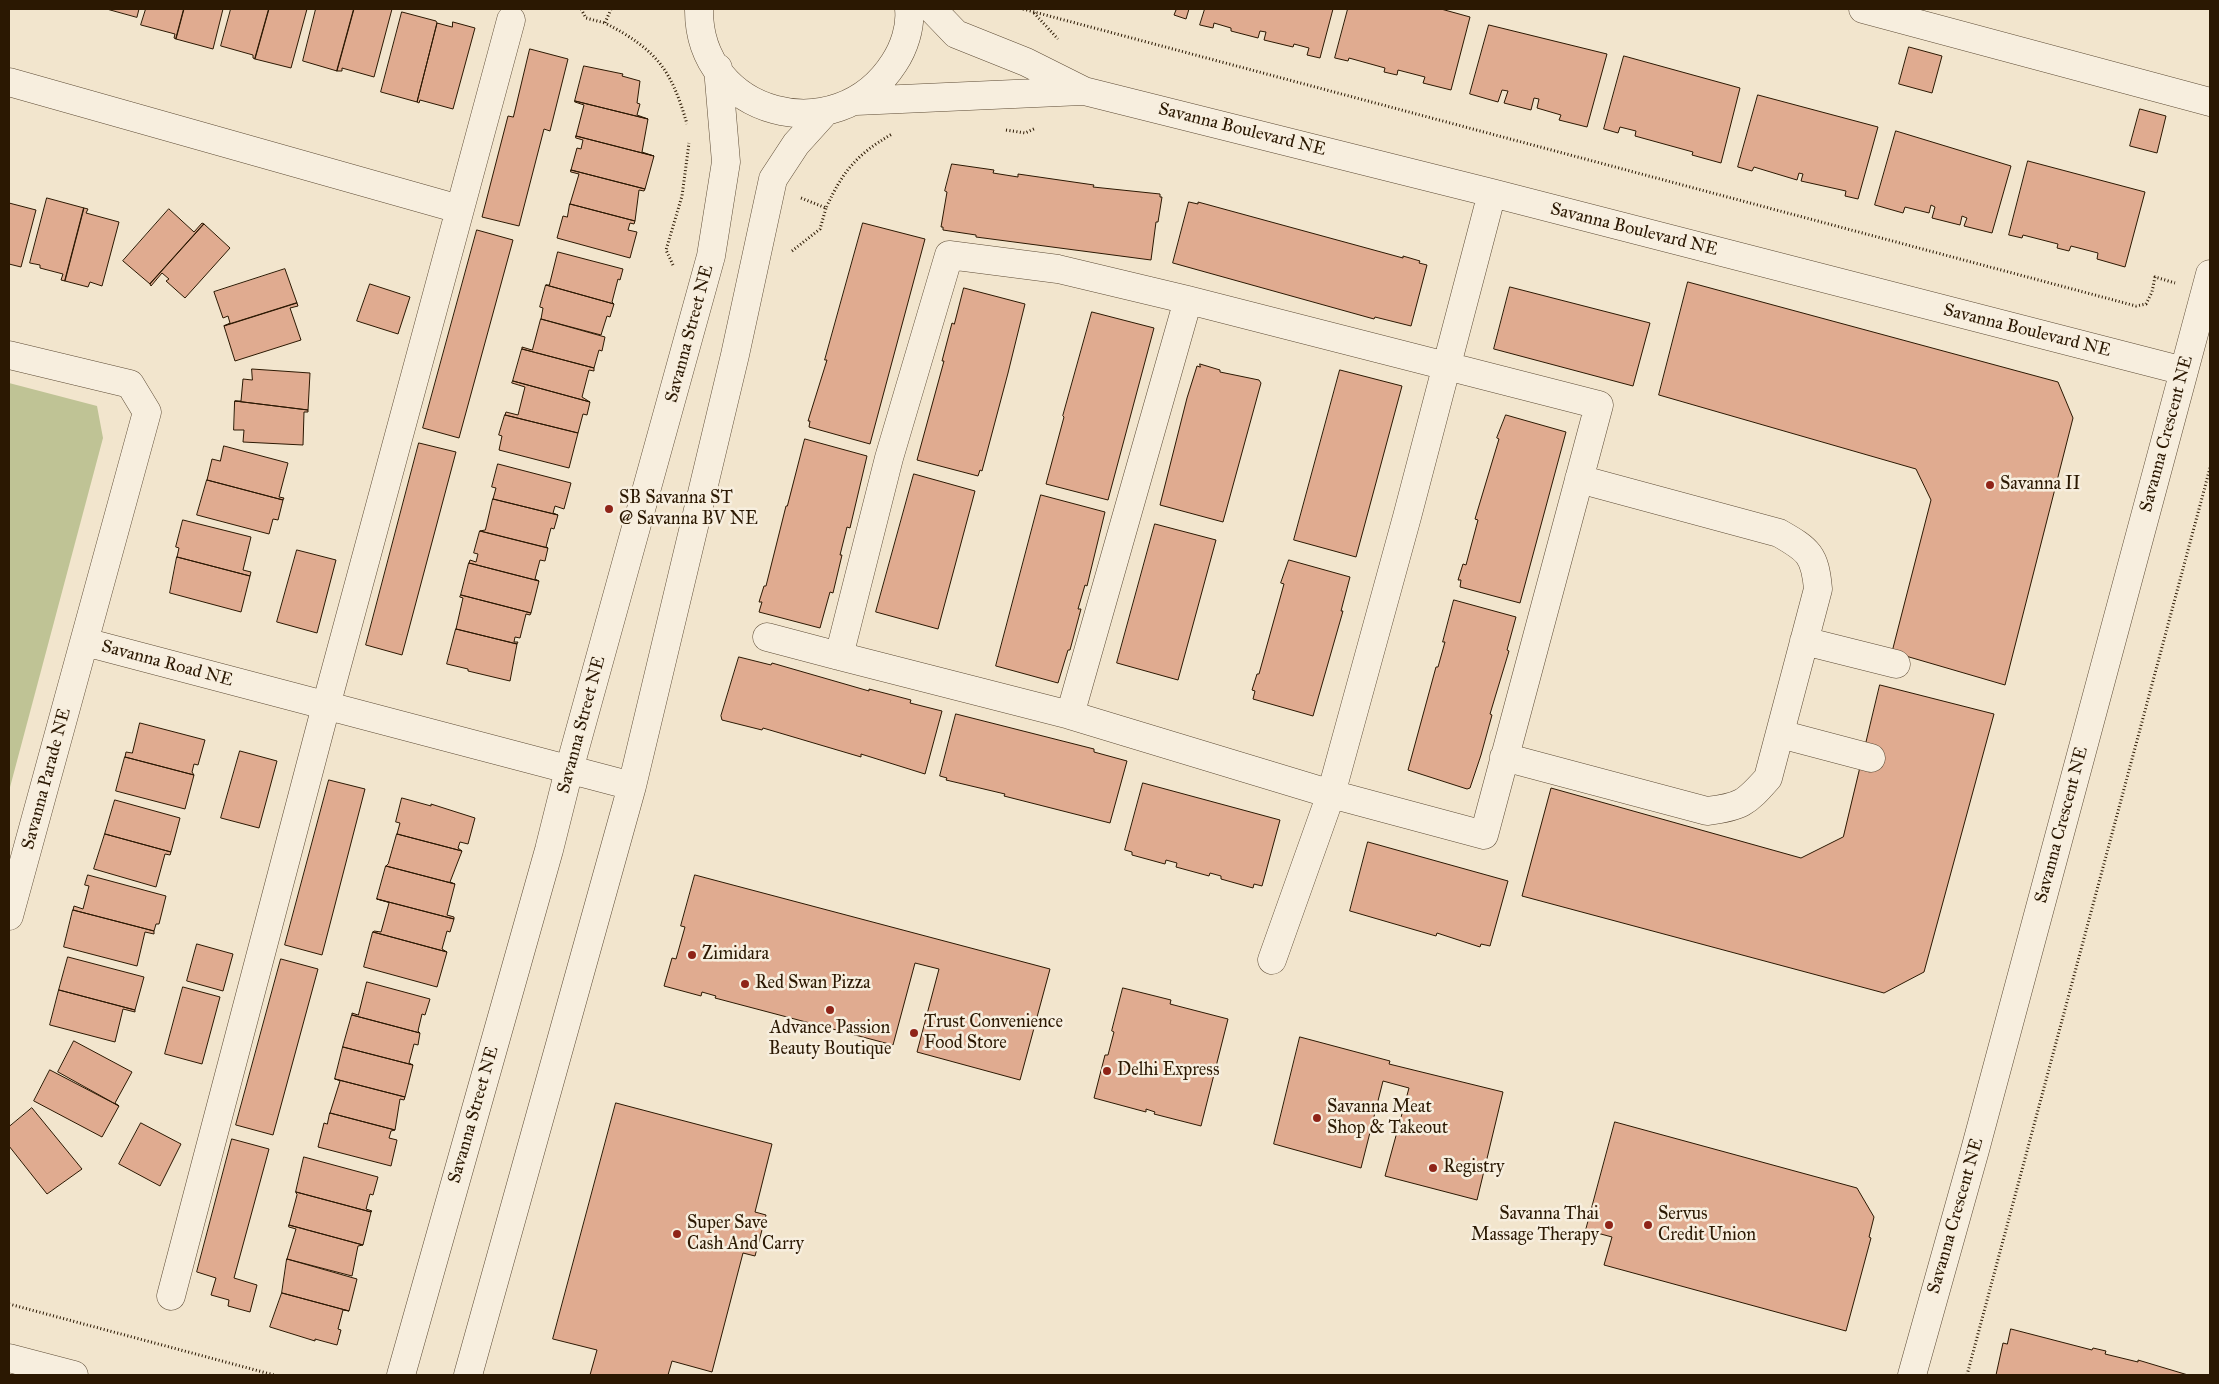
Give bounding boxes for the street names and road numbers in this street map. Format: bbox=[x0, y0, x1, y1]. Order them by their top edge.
street label: Savanna Boulevard NE bbox=[1156, 99, 1328, 161]
street label: Savanna Boulevard NE bbox=[1548, 199, 1720, 261]
street label: Savanna Street NE bbox=[661, 263, 719, 405]
street label: Savanna Boulevard NE bbox=[1941, 300, 2113, 362]
street label: Savanna Crescent NE bbox=[2136, 353, 2198, 515]
street label: Savanna Road NE bbox=[99, 636, 235, 692]
street label: Savanna Street NE bbox=[553, 654, 611, 796]
street label: Savanna Parade NE bbox=[18, 706, 76, 852]
street label: Savanna Crescent NE bbox=[2031, 744, 2093, 906]
street label: Savanna Street NE bbox=[444, 1044, 504, 1186]
street label: Savanna Crescent NE bbox=[1923, 1136, 1989, 1296]

